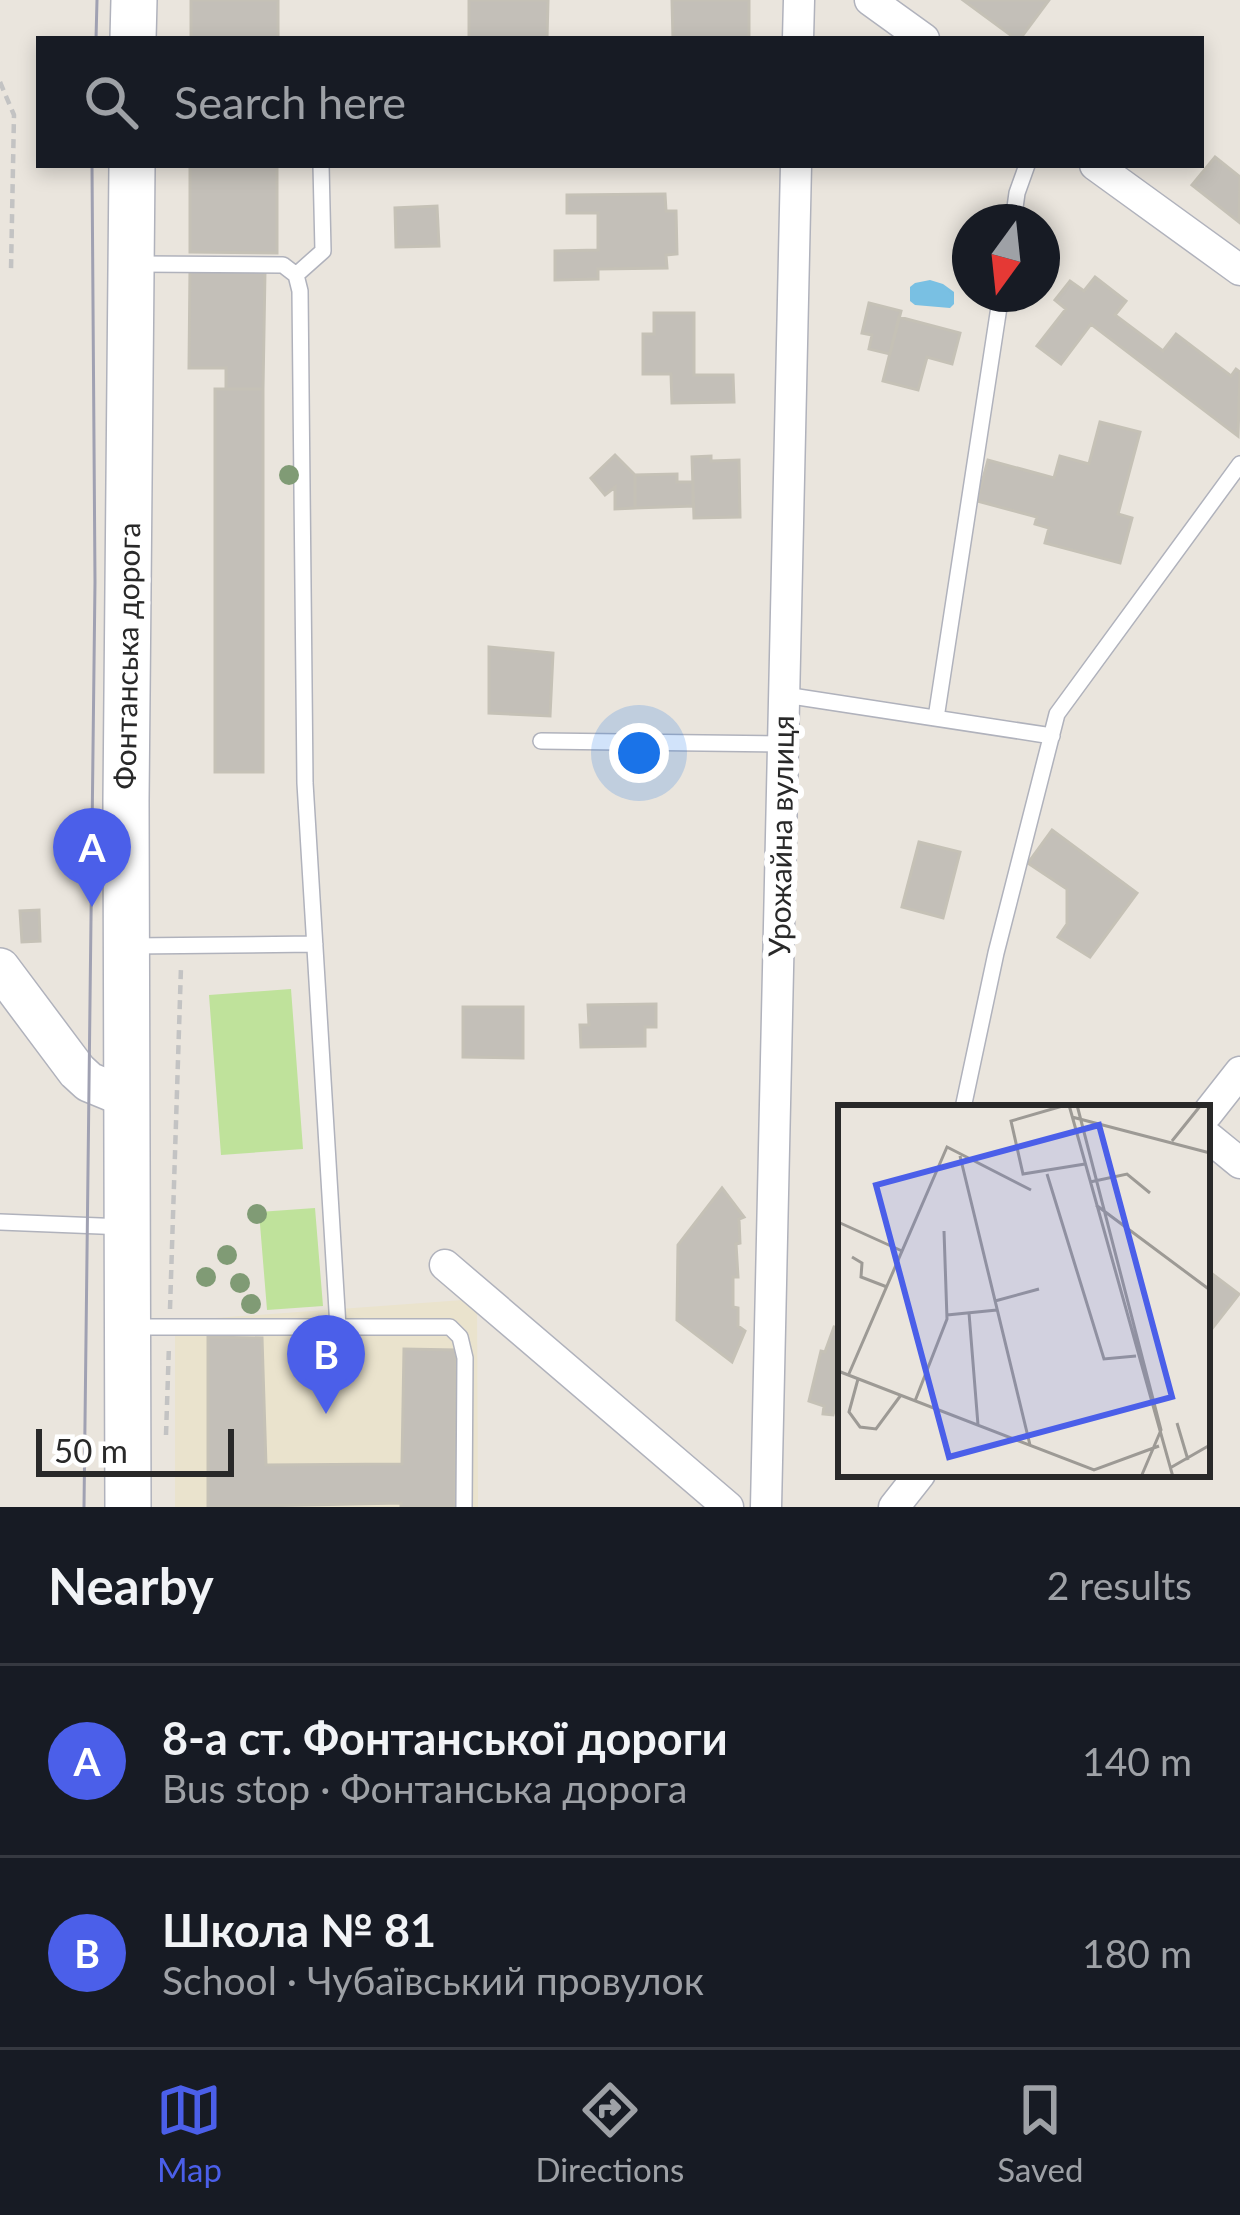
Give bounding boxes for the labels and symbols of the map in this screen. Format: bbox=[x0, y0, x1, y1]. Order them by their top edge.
north arrow bbox=[952, 204, 1060, 312]
street label: Фонтанська дорога bbox=[106, 522, 146, 790]
street label: Урожайна вулиця bbox=[760, 715, 800, 957]
your location bbox=[609, 723, 669, 783]
pin: A bbox=[53, 808, 131, 907]
inset map bbox=[838, 1105, 1210, 1477]
pin: B bbox=[287, 1315, 365, 1414]
scale bar bbox=[36, 1423, 234, 1476]

